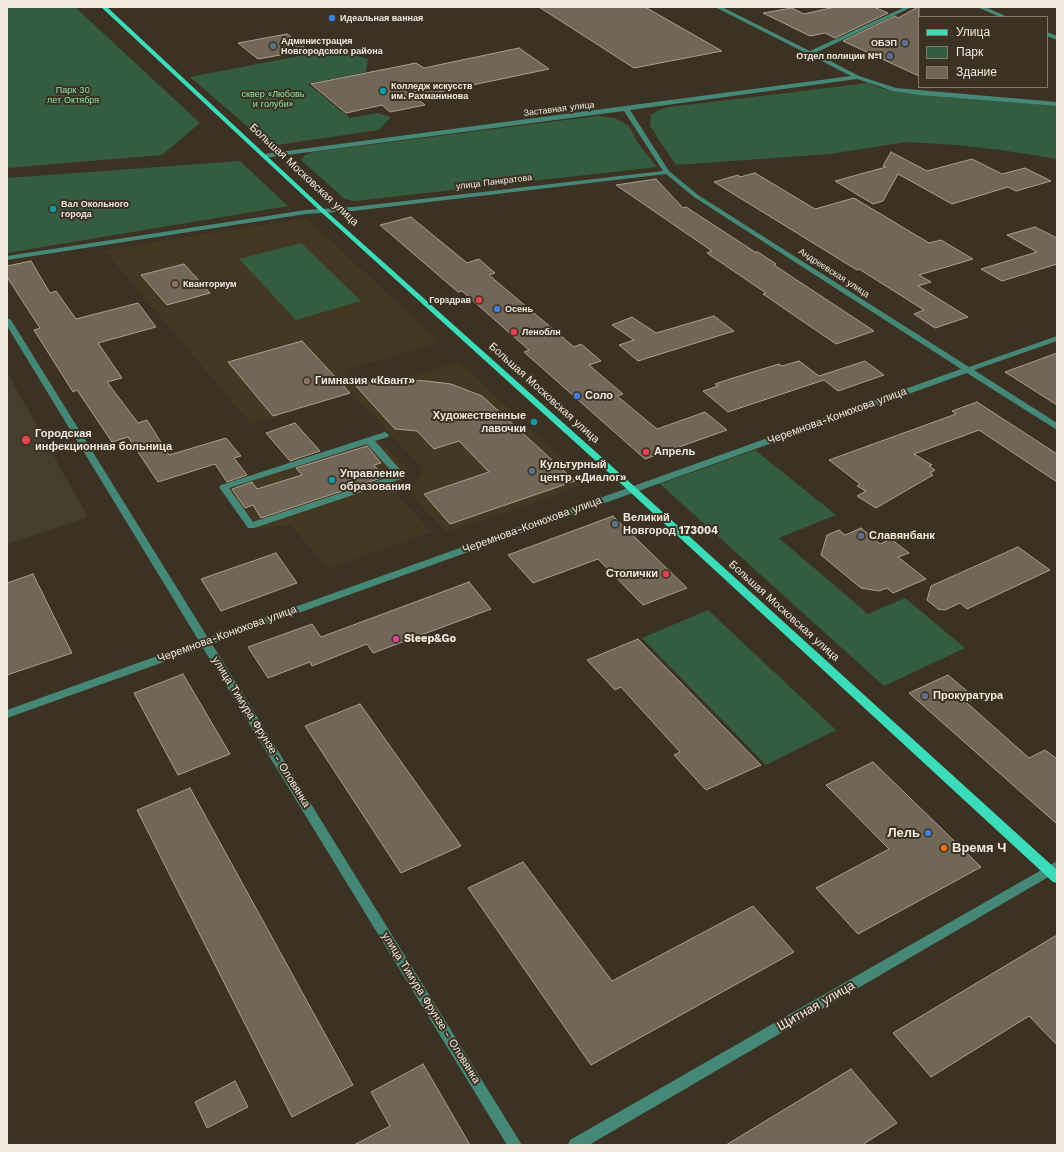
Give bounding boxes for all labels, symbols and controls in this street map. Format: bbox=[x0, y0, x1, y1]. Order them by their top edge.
marker: Идеальная ванная bbox=[327, 13, 337, 23]
place label: Идеальная ванная bbox=[340, 13, 423, 23]
legend bbox=[918, 16, 1048, 88]
text: Улица bbox=[956, 25, 990, 39]
place label: Администрация Новгородского района bbox=[281, 36, 383, 57]
place label: ОБЭП bbox=[871, 38, 897, 48]
marker: ОБЭП bbox=[900, 38, 910, 48]
marker: Администрация Новгородского района bbox=[268, 41, 278, 51]
text: Парк bbox=[956, 45, 983, 59]
place label: Отдел полиции №1 bbox=[796, 51, 882, 61]
marker: Отдел полиции №1 bbox=[885, 51, 895, 61]
text: Здание bbox=[956, 65, 997, 79]
place label: Колледж искусств им. Рахманинова bbox=[391, 81, 473, 102]
park label: Парк 30 лет Октября bbox=[47, 85, 99, 106]
marker: Колледж искусств им. Рахманинова bbox=[378, 86, 388, 96]
park label: сквер «Любовь и голуби» bbox=[242, 89, 304, 110]
street label: Заставная улица bbox=[523, 99, 595, 119]
street label: Большая Московская улица bbox=[247, 121, 361, 229]
street label: улица Панкратова bbox=[455, 172, 533, 192]
place label: Вал Окольного города bbox=[61, 199, 129, 220]
marker: Вал Окольного города bbox=[48, 204, 58, 214]
street label: Андреевская улица bbox=[797, 246, 871, 300]
marker: Кванториум bbox=[170, 279, 180, 289]
place label: Кванториум bbox=[183, 279, 237, 289]
place label: Горздрав bbox=[429, 295, 471, 305]
marker: Горздрав bbox=[474, 295, 484, 305]
marker: Осень bbox=[492, 304, 502, 314]
place label: Осень bbox=[505, 304, 533, 314]
marker: Леноблн bbox=[509, 327, 519, 337]
place label: Леноблн bbox=[522, 327, 561, 337]
street label: Большая Московская улица bbox=[486, 340, 602, 446]
place label: Гимназия «Квант» bbox=[315, 374, 415, 388]
marker: Гимназия «Квант» bbox=[302, 376, 312, 386]
street label: Черемнова-Конюхова улица bbox=[766, 385, 908, 447]
place label: Соло bbox=[585, 389, 613, 403]
marker: Соло bbox=[572, 391, 582, 401]
place label: Художественные лавочки bbox=[433, 409, 526, 435]
marker: Художественные лавочки bbox=[529, 417, 539, 427]
place label: Городская инфекционная больница bbox=[35, 427, 172, 453]
marker: Городская инфекционная больница bbox=[20, 434, 32, 446]
place label: Апрель bbox=[654, 445, 695, 459]
marker: Апрель bbox=[641, 447, 651, 457]
place label: Культурный центр «Диалог» bbox=[540, 458, 627, 484]
marker: Культурный центр «Диалог» bbox=[527, 466, 537, 476]
place label: Управление образования bbox=[340, 467, 411, 493]
marker: Управление образования bbox=[327, 475, 337, 485]
street label: Черемнова-Конюхова улица bbox=[461, 494, 603, 556]
place label: Великий Новгород 173004 bbox=[623, 511, 718, 537]
marker: Великий Новгород 173004 bbox=[610, 519, 620, 529]
place label: Славянбанк bbox=[869, 529, 935, 543]
marker: Славянбанк bbox=[856, 531, 866, 541]
street label: Большая Московская улица bbox=[726, 558, 842, 664]
place label: Столички bbox=[606, 567, 658, 581]
marker: Столички bbox=[661, 569, 671, 579]
street label: Черемнова-Конюхова улица bbox=[156, 603, 298, 665]
place label: Sleep&Go bbox=[404, 632, 456, 646]
marker: Sleep&Go bbox=[391, 634, 401, 644]
street label: улица Тимура Фрунзе - Оловянка bbox=[209, 654, 313, 810]
place label: Прокуратура bbox=[933, 689, 1003, 703]
marker: Прокуратура bbox=[920, 691, 930, 701]
place label: Лель bbox=[887, 825, 920, 841]
marker: Лель bbox=[923, 828, 933, 838]
place label: Время Ч bbox=[952, 840, 1006, 856]
marker: Время Ч bbox=[939, 843, 949, 853]
street label: улица Тимура Фрунзе - Оловянка bbox=[379, 930, 483, 1086]
street label: Щитная улица bbox=[774, 977, 858, 1035]

